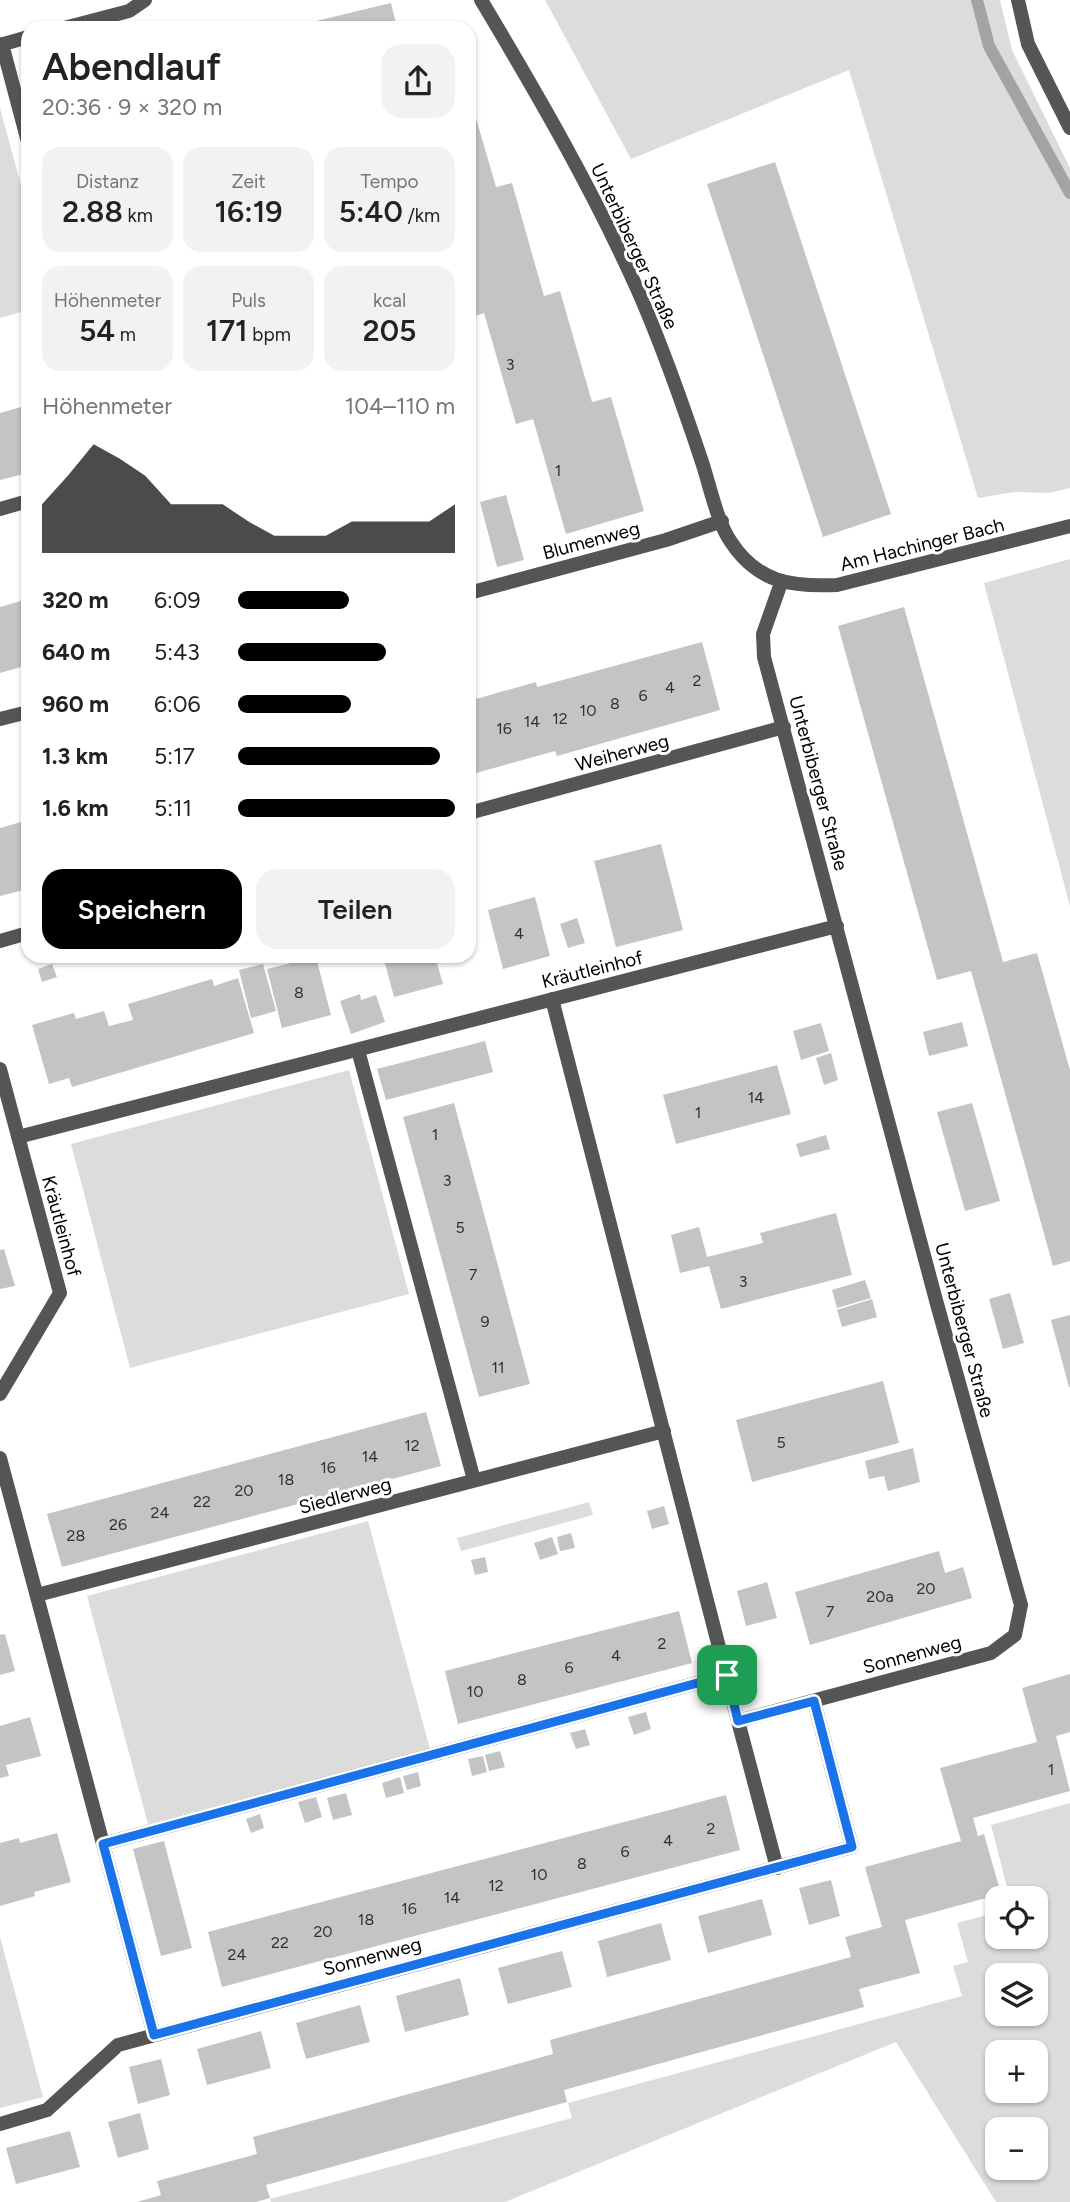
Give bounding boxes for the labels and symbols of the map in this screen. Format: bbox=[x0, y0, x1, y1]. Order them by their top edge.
street label: Unterbiberger Straße bbox=[586, 160, 683, 333]
house number: 3 bbox=[506, 355, 514, 374]
house number: 1 bbox=[555, 461, 561, 480]
street label: Am Hachinger Bach bbox=[838, 513, 1007, 576]
street label: Blumenweg bbox=[540, 516, 642, 564]
house number: 2 bbox=[693, 671, 701, 690]
house number: 4 bbox=[665, 678, 675, 697]
house number: 6 bbox=[638, 686, 648, 705]
street label: Unterbiberger Straße bbox=[784, 693, 853, 873]
house number: 8 bbox=[610, 694, 620, 713]
house number: 10 bbox=[580, 701, 596, 720]
house number: 12 bbox=[552, 709, 568, 728]
house number: 14 bbox=[524, 712, 540, 731]
house number: 16 bbox=[496, 719, 512, 738]
street label: Weiherweg bbox=[573, 729, 671, 776]
house number: 4 bbox=[514, 924, 524, 943]
street label: Kräutleinhof bbox=[539, 946, 645, 993]
house number: 8 bbox=[294, 983, 304, 1002]
house number: 14 bbox=[748, 1088, 764, 1107]
house number: 1 bbox=[695, 1103, 701, 1122]
house number: 1 bbox=[432, 1125, 438, 1144]
house number: 3 bbox=[443, 1171, 451, 1190]
street label: Kräutleinhof bbox=[37, 1173, 86, 1279]
house number: 5 bbox=[455, 1218, 465, 1237]
street label: Unterbiberger Straße bbox=[930, 1240, 999, 1420]
house number: 7 bbox=[469, 1265, 478, 1284]
house number: 3 bbox=[739, 1272, 747, 1291]
house number: 9 bbox=[480, 1312, 490, 1331]
house number: 11 bbox=[491, 1358, 505, 1377]
house number: 5 bbox=[776, 1433, 786, 1452]
house number: 12 bbox=[404, 1436, 420, 1455]
house number: 14 bbox=[362, 1447, 378, 1466]
house number: 16 bbox=[320, 1458, 336, 1477]
house number: 18 bbox=[278, 1470, 294, 1489]
street label: Siedlerweg bbox=[296, 1472, 394, 1519]
house number: 20 bbox=[234, 1481, 254, 1500]
house number: 22 bbox=[193, 1492, 211, 1511]
house number: 24 bbox=[151, 1503, 169, 1522]
house number: 26 bbox=[109, 1515, 127, 1534]
house number: 28 bbox=[67, 1526, 85, 1545]
house number: 20 bbox=[916, 1579, 936, 1598]
house number: 20a bbox=[866, 1587, 894, 1606]
house number: 7 bbox=[826, 1602, 835, 1621]
street label: Sonnenweg bbox=[860, 1630, 964, 1679]
house number: 2 bbox=[658, 1634, 666, 1653]
pin bbox=[697, 1645, 757, 1705]
house number: 4 bbox=[611, 1646, 621, 1665]
house number: 6 bbox=[564, 1658, 574, 1677]
house number: 8 bbox=[517, 1670, 527, 1689]
house number: 10 bbox=[467, 1682, 483, 1701]
house number: 1 bbox=[1048, 1760, 1054, 1779]
house number: 2 bbox=[707, 1819, 715, 1838]
house number: 4 bbox=[663, 1831, 673, 1850]
house number: 6 bbox=[620, 1842, 630, 1861]
house number: 8 bbox=[577, 1854, 587, 1873]
house number: 10 bbox=[531, 1865, 547, 1884]
house number: 12 bbox=[488, 1876, 504, 1895]
house number: 14 bbox=[444, 1888, 460, 1907]
house number: 16 bbox=[401, 1899, 417, 1918]
house number: 18 bbox=[358, 1910, 374, 1929]
house number: 20 bbox=[313, 1922, 333, 1941]
street label: Sonnenweg bbox=[320, 1932, 424, 1981]
house number: 22 bbox=[271, 1933, 289, 1952]
house number: 24 bbox=[228, 1945, 246, 1964]

